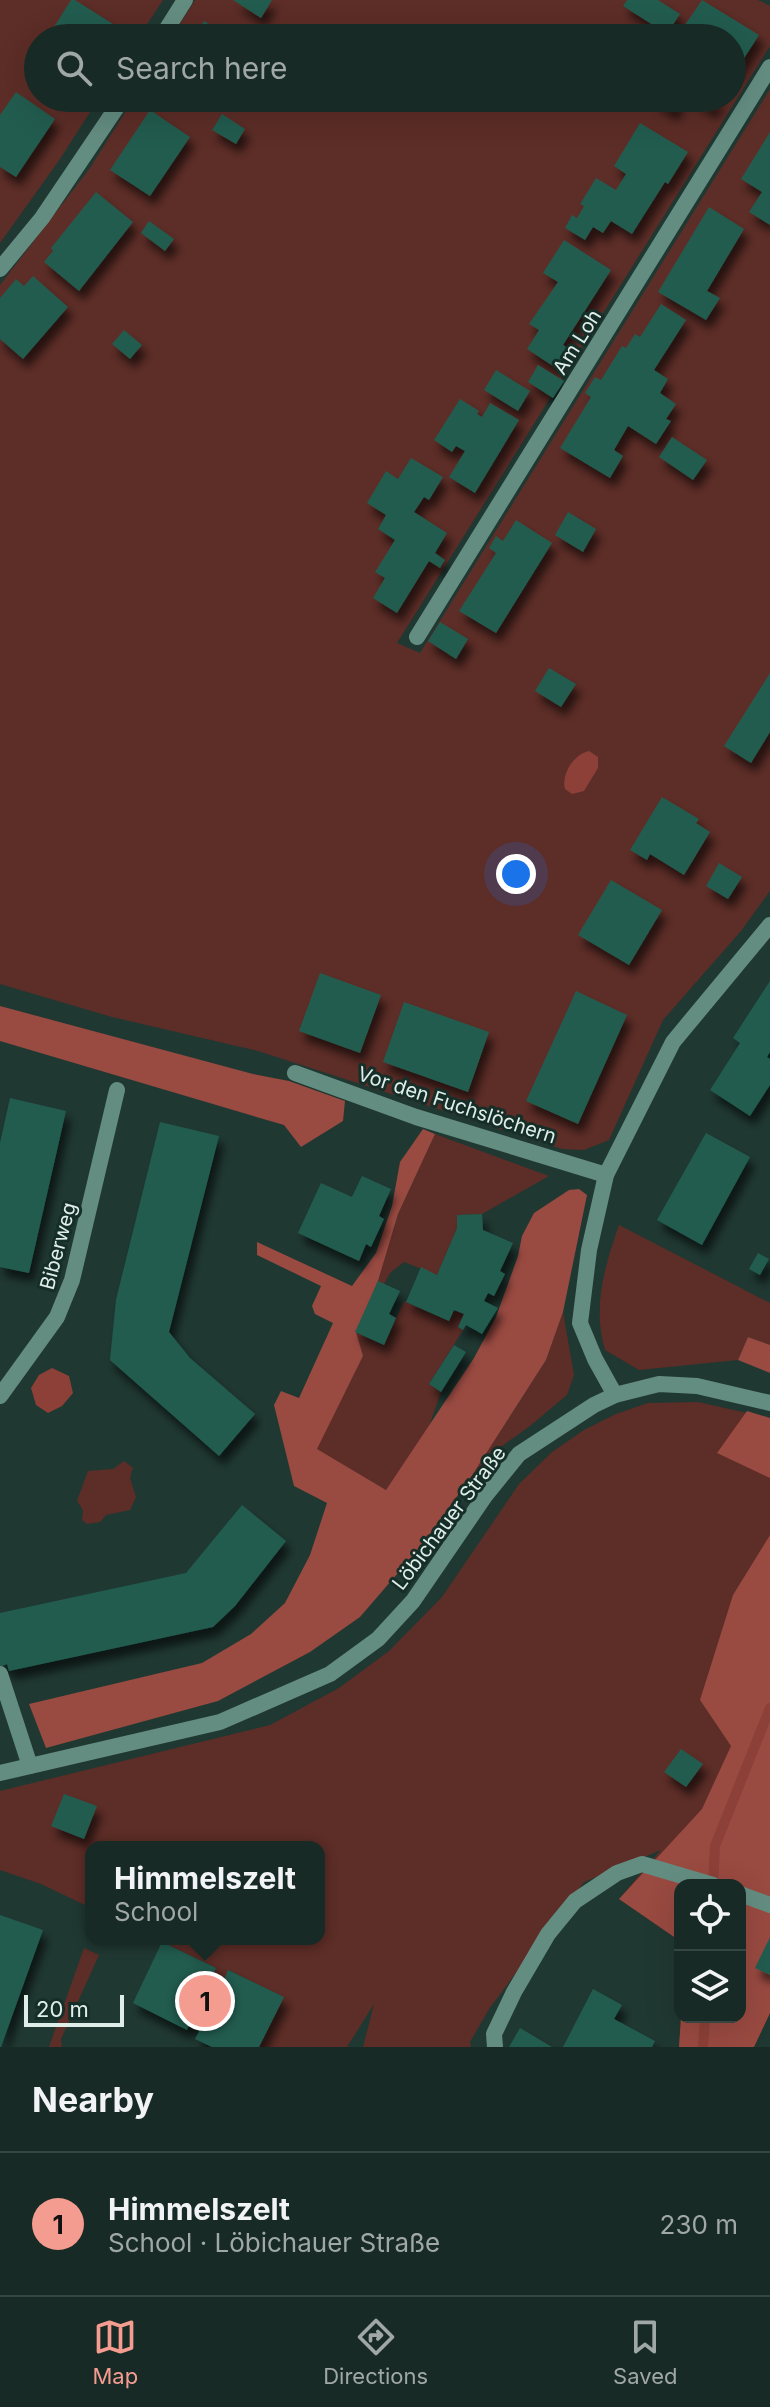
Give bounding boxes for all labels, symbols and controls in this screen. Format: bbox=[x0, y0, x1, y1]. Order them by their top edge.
search box bbox=[24, 24, 746, 112]
icon: search bbox=[52, 46, 96, 90]
text: Search here bbox=[116, 50, 288, 86]
street label: Am Loh bbox=[548, 305, 606, 379]
your location bbox=[496, 854, 536, 894]
street label: Vor den Fuchslöchern bbox=[355, 1062, 559, 1148]
street label: Biberweg bbox=[35, 1200, 81, 1292]
street label: Löbichauer Straße bbox=[387, 1441, 511, 1595]
popup bbox=[85, 1841, 325, 1945]
text: Himmelszelt bbox=[114, 1860, 296, 1896]
map controls bbox=[674, 1879, 746, 2023]
button: locate bbox=[674, 1879, 746, 1951]
text: School bbox=[114, 1896, 198, 1927]
button: layers bbox=[674, 1951, 746, 2023]
pin: 1 bbox=[179, 1971, 231, 2031]
scale bar bbox=[24, 1991, 124, 2027]
text: 20 m bbox=[36, 1996, 89, 2022]
text: Nearby bbox=[32, 2079, 154, 2120]
text: Himmelszelt bbox=[108, 2191, 290, 2227]
text: 1 bbox=[52, 2209, 64, 2240]
text: 230 m bbox=[660, 2209, 738, 2240]
text: School · Löbichauer Straße bbox=[108, 2227, 440, 2258]
tab: Map bbox=[93, 2315, 138, 2389]
tab: Directions bbox=[323, 2315, 428, 2389]
tab: Saved bbox=[613, 2315, 677, 2389]

